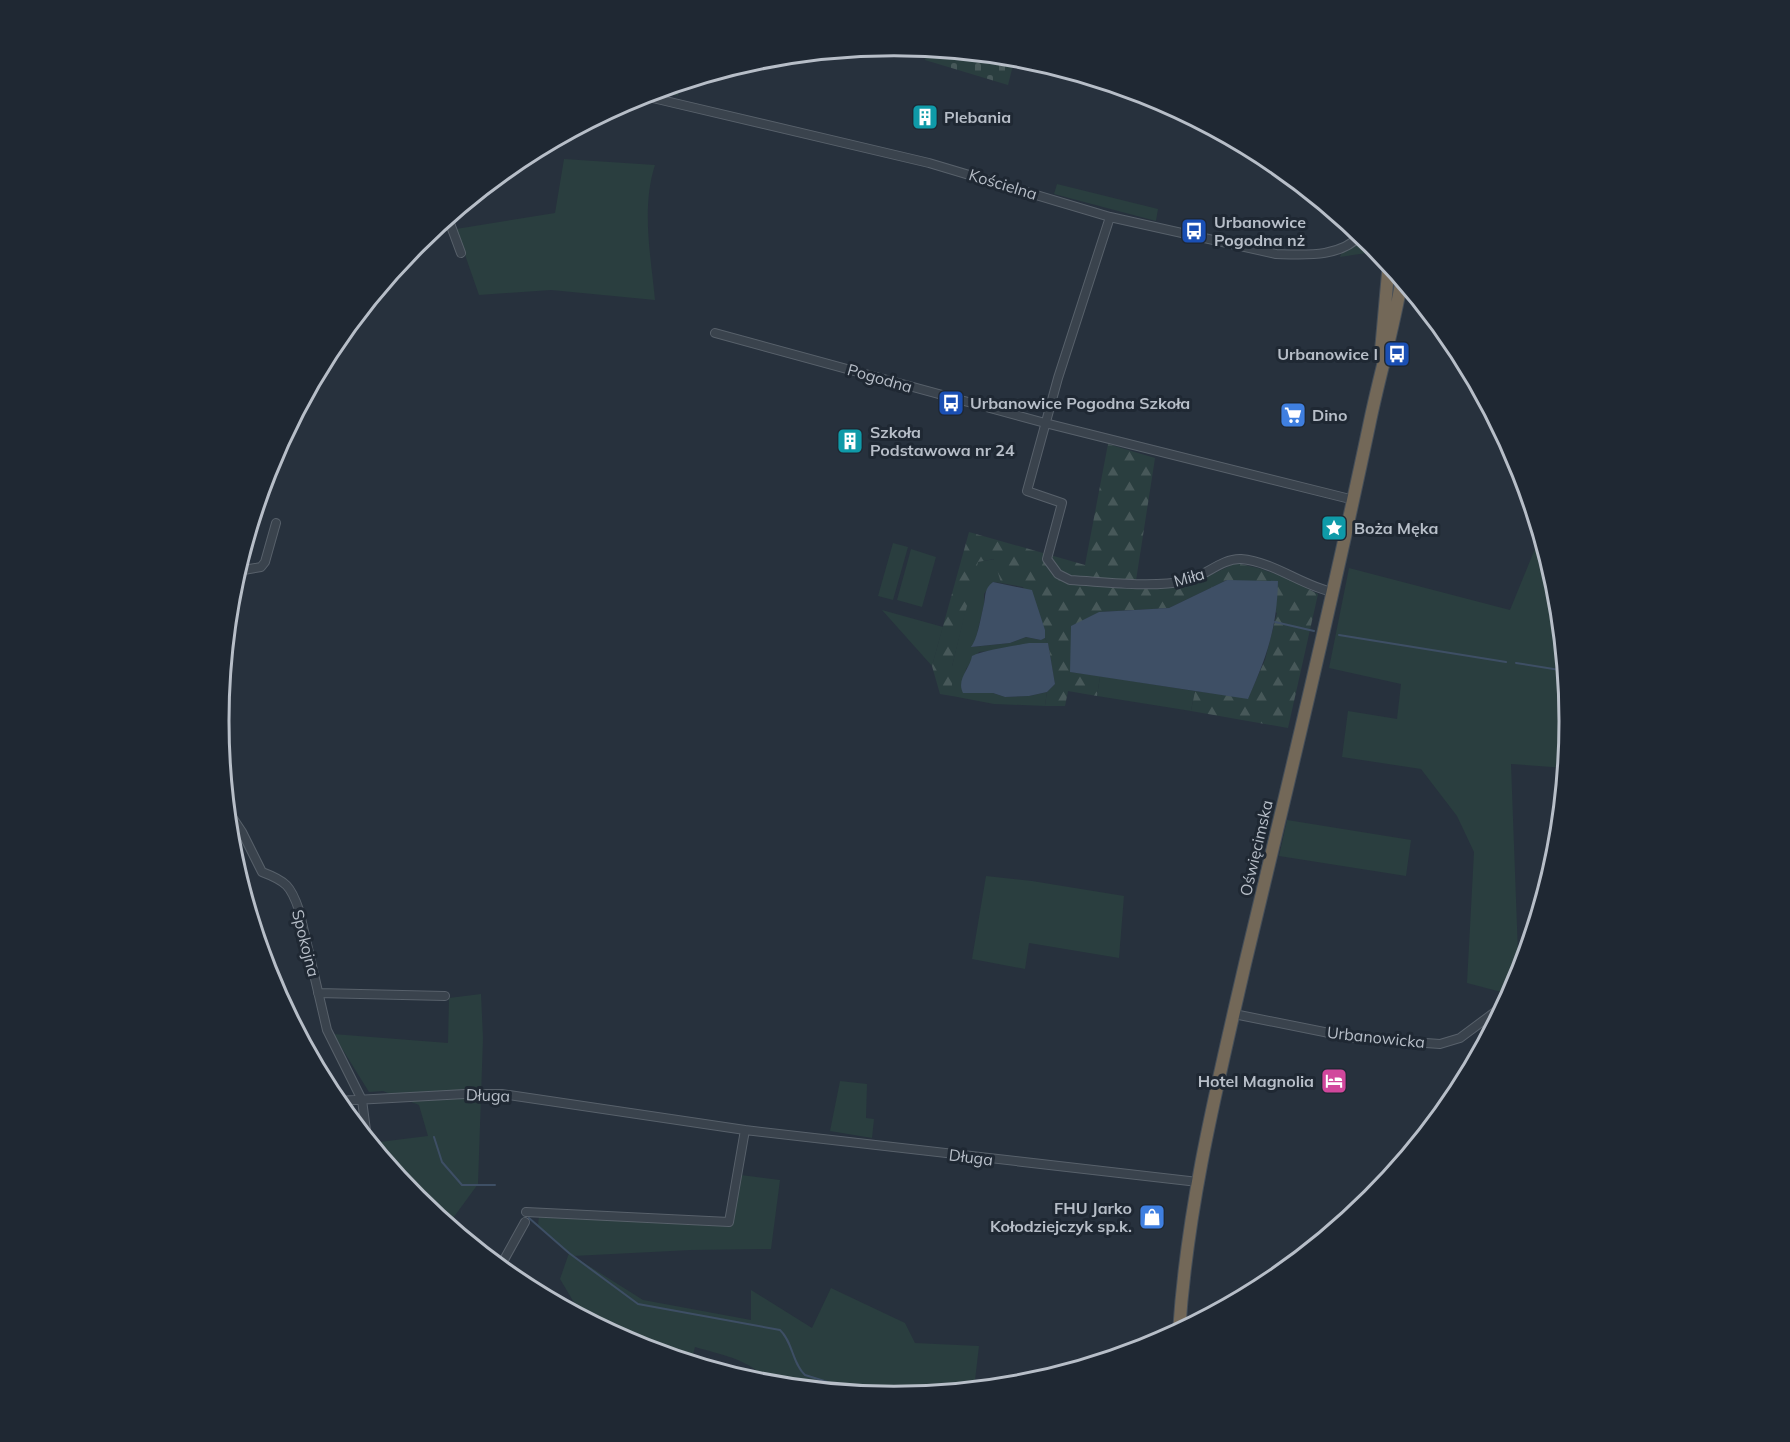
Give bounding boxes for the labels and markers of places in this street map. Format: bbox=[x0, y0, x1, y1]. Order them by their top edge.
building icon: Plebania bbox=[910, 102, 940, 132]
place label: Plebania bbox=[944, 107, 1011, 127]
place label: Urbanowice Pogodna nż bbox=[1214, 212, 1306, 250]
bus stop icon: Urbanowice Pogodna nż bbox=[1179, 216, 1209, 246]
bus stop icon: Urbanowice I bbox=[1382, 339, 1412, 369]
place label: Urbanowice I bbox=[1277, 344, 1378, 364]
bus stop icon: Urbanowice Pogodna Szkoła bbox=[936, 388, 966, 418]
place label: Urbanowice Pogodna Szkoła bbox=[970, 393, 1190, 413]
supermarket icon: Dino bbox=[1278, 400, 1308, 430]
place label: Dino bbox=[1312, 405, 1348, 425]
place label: Szkoła Podstawowa nr 24 bbox=[870, 422, 1015, 460]
building icon: Szkoła Podstawowa nr 24 bbox=[835, 426, 865, 456]
place icon: Boża Męka bbox=[1319, 513, 1349, 543]
place label: Boża Męka bbox=[1354, 518, 1438, 538]
hotel icon: Hotel Magnolia bbox=[1319, 1066, 1349, 1096]
place label: Hotel Magnolia bbox=[1198, 1071, 1314, 1091]
place label: FHU Jarko Kołodziejczyk sp.k. bbox=[990, 1198, 1132, 1236]
shop icon: FHU Jarko Kołodziejczyk sp.k. bbox=[1137, 1202, 1167, 1232]

